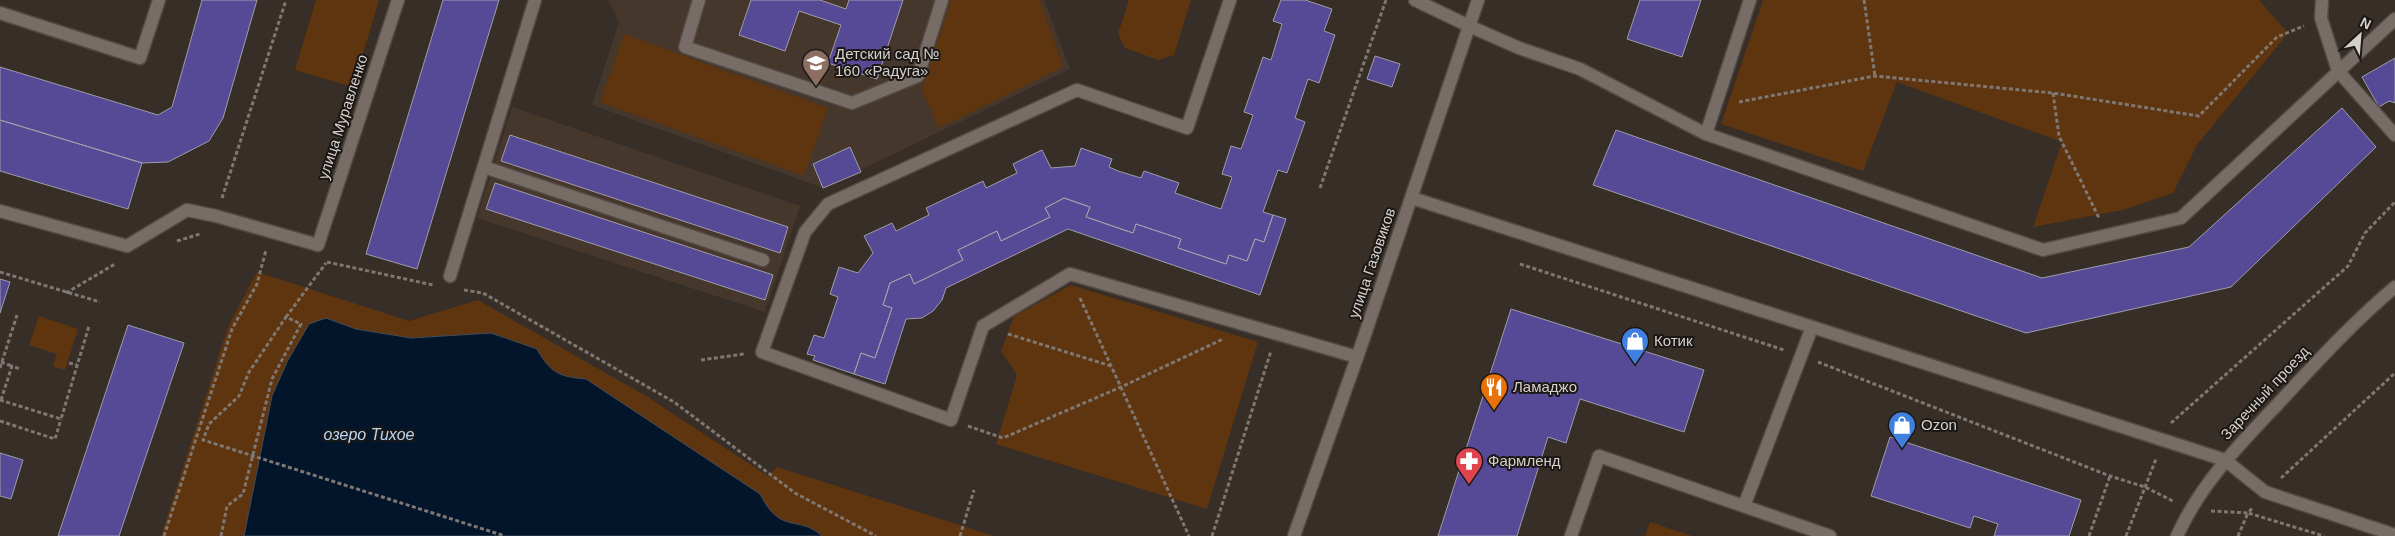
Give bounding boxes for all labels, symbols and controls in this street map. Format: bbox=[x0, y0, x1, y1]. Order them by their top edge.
north arrow bbox=[2335, 10, 2385, 60]
text: N bbox=[2358, 14, 2374, 33]
place label: Детский сад № 160 «Радуга» bbox=[835, 45, 940, 79]
school or university icon: Детский сад № 160 «Радуга» bbox=[801, 48, 831, 87]
street label: улица Муравленко bbox=[314, 52, 371, 181]
street label: улица Газовиков bbox=[1345, 206, 1398, 320]
shop icon: Котик bbox=[1620, 326, 1650, 365]
place label: Котик bbox=[1654, 332, 1693, 349]
street label: Заречный проезд bbox=[2217, 342, 2312, 443]
restaurant icon: Ламаджо bbox=[1479, 372, 1509, 411]
place label: Ламаджо bbox=[1513, 378, 1577, 395]
shop icon: Ozon bbox=[1887, 410, 1917, 449]
place label: Ozon bbox=[1921, 416, 1957, 433]
water label: озеро Тихое bbox=[324, 426, 415, 443]
pharmacy icon: Фармленд bbox=[1454, 446, 1484, 485]
place label: Фармленд bbox=[1488, 452, 1561, 469]

